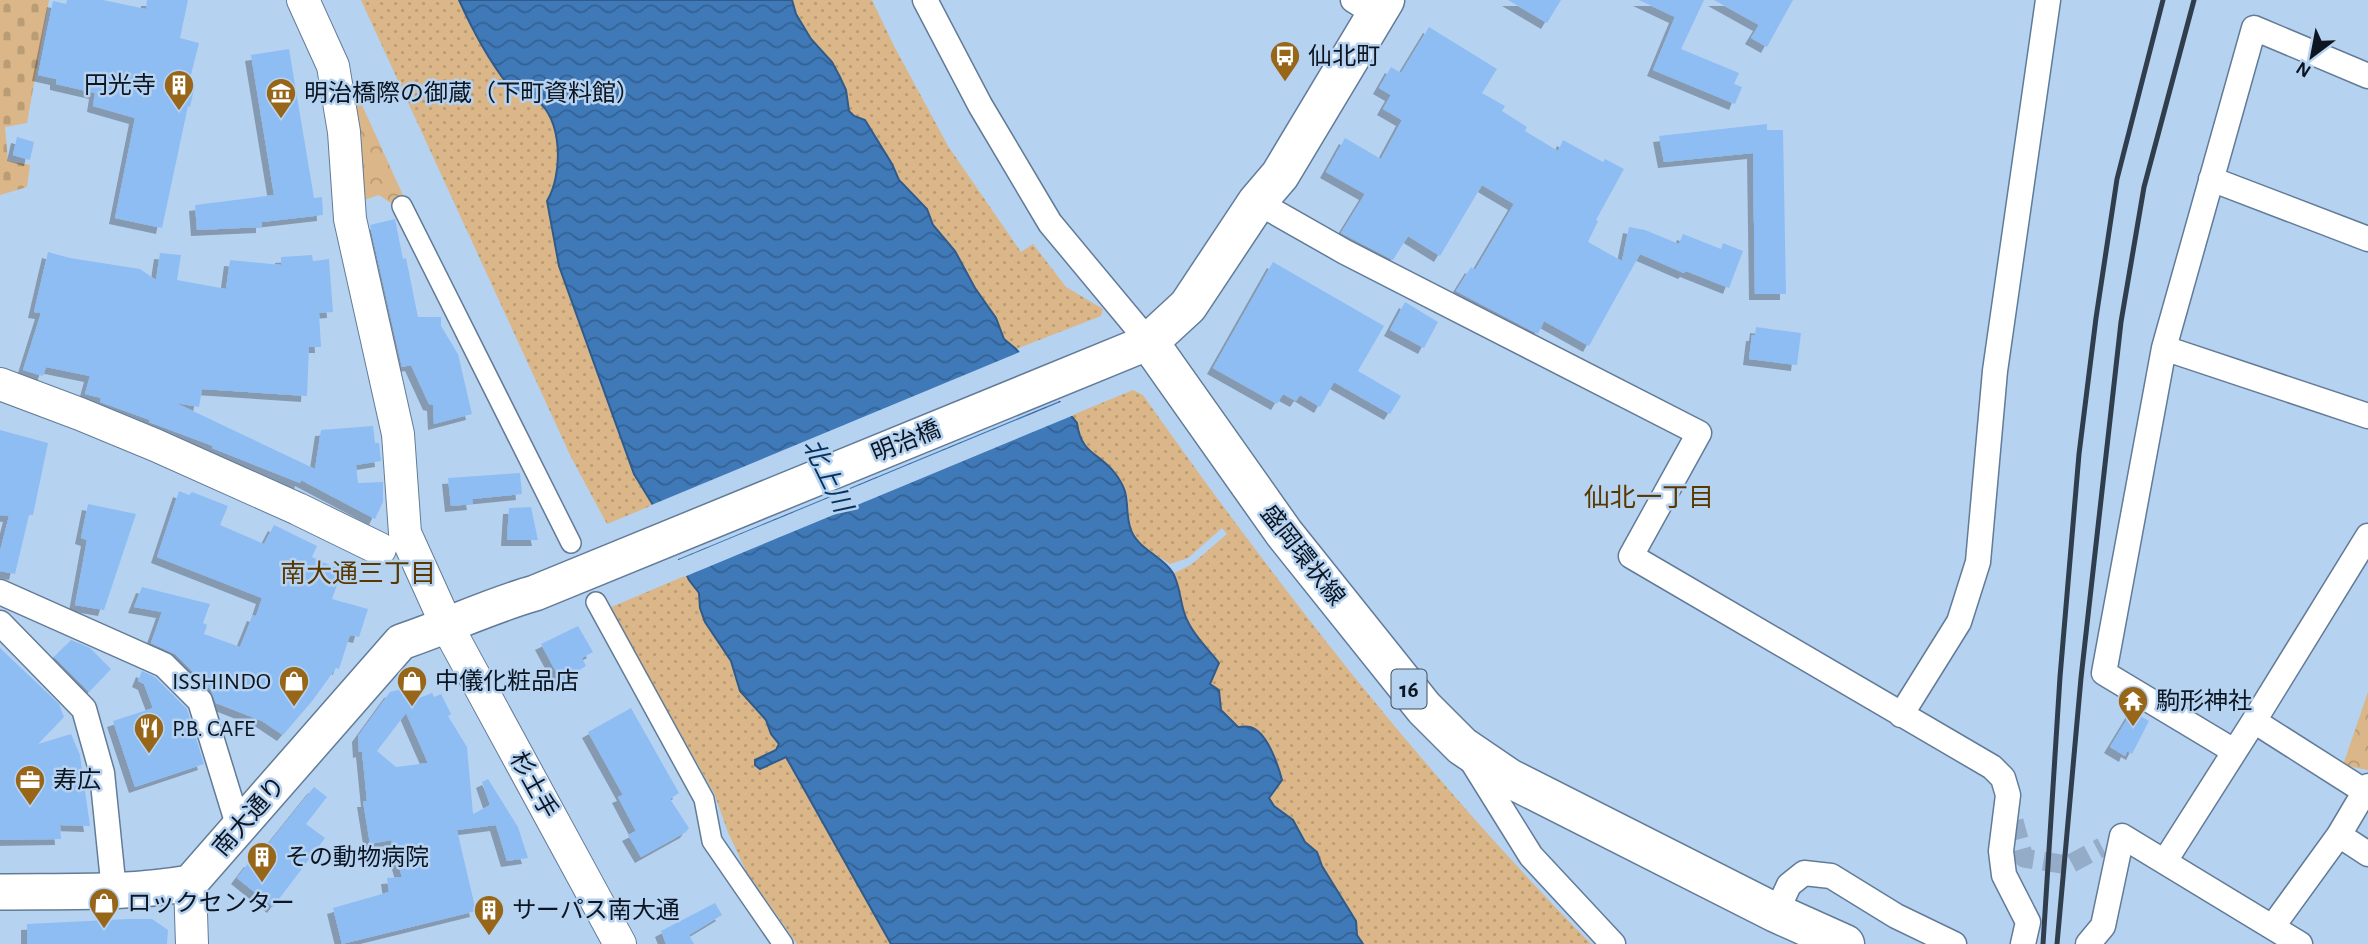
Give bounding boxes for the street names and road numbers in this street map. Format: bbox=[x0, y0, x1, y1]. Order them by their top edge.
street label: 明治橋 bbox=[868, 415, 944, 467]
street label: 盛岡環状線 bbox=[1256, 500, 1350, 610]
road number: 16 bbox=[1392, 670, 1426, 708]
street label: 杉土手 bbox=[505, 747, 563, 823]
street label: 南大通り bbox=[208, 771, 290, 861]

